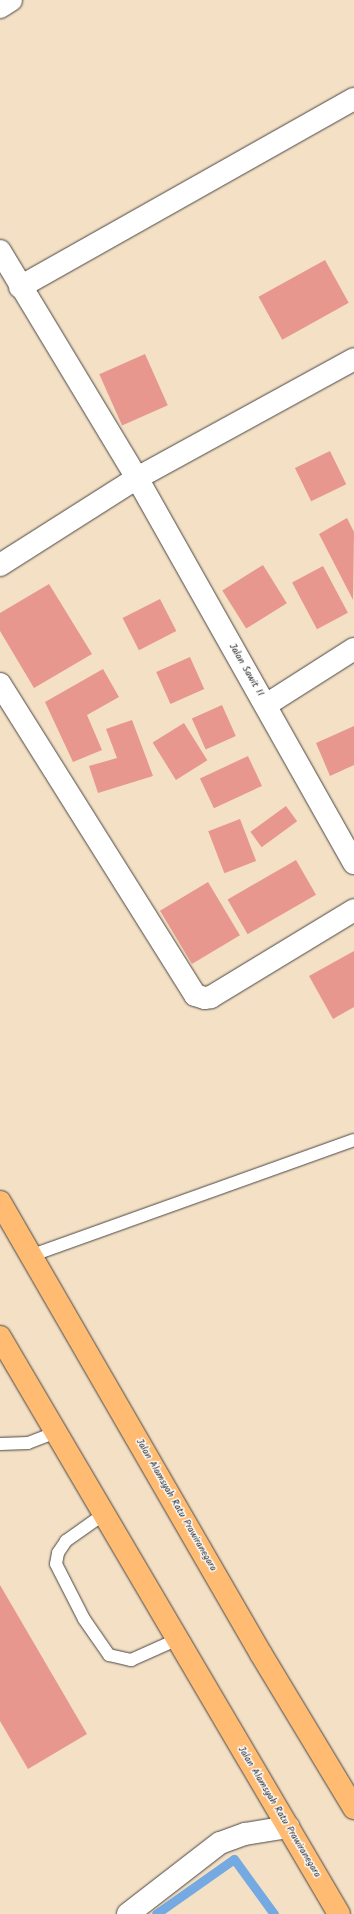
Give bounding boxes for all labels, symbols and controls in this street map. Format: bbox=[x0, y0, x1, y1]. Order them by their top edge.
street label: Jalan Sawit II bbox=[226, 641, 266, 699]
street label: Jalan Alamsyah Ratu Prawiranegara bbox=[133, 1437, 219, 1573]
street label: Jalan Alamsyah Ratu Prawiranegara bbox=[235, 1744, 323, 1880]

